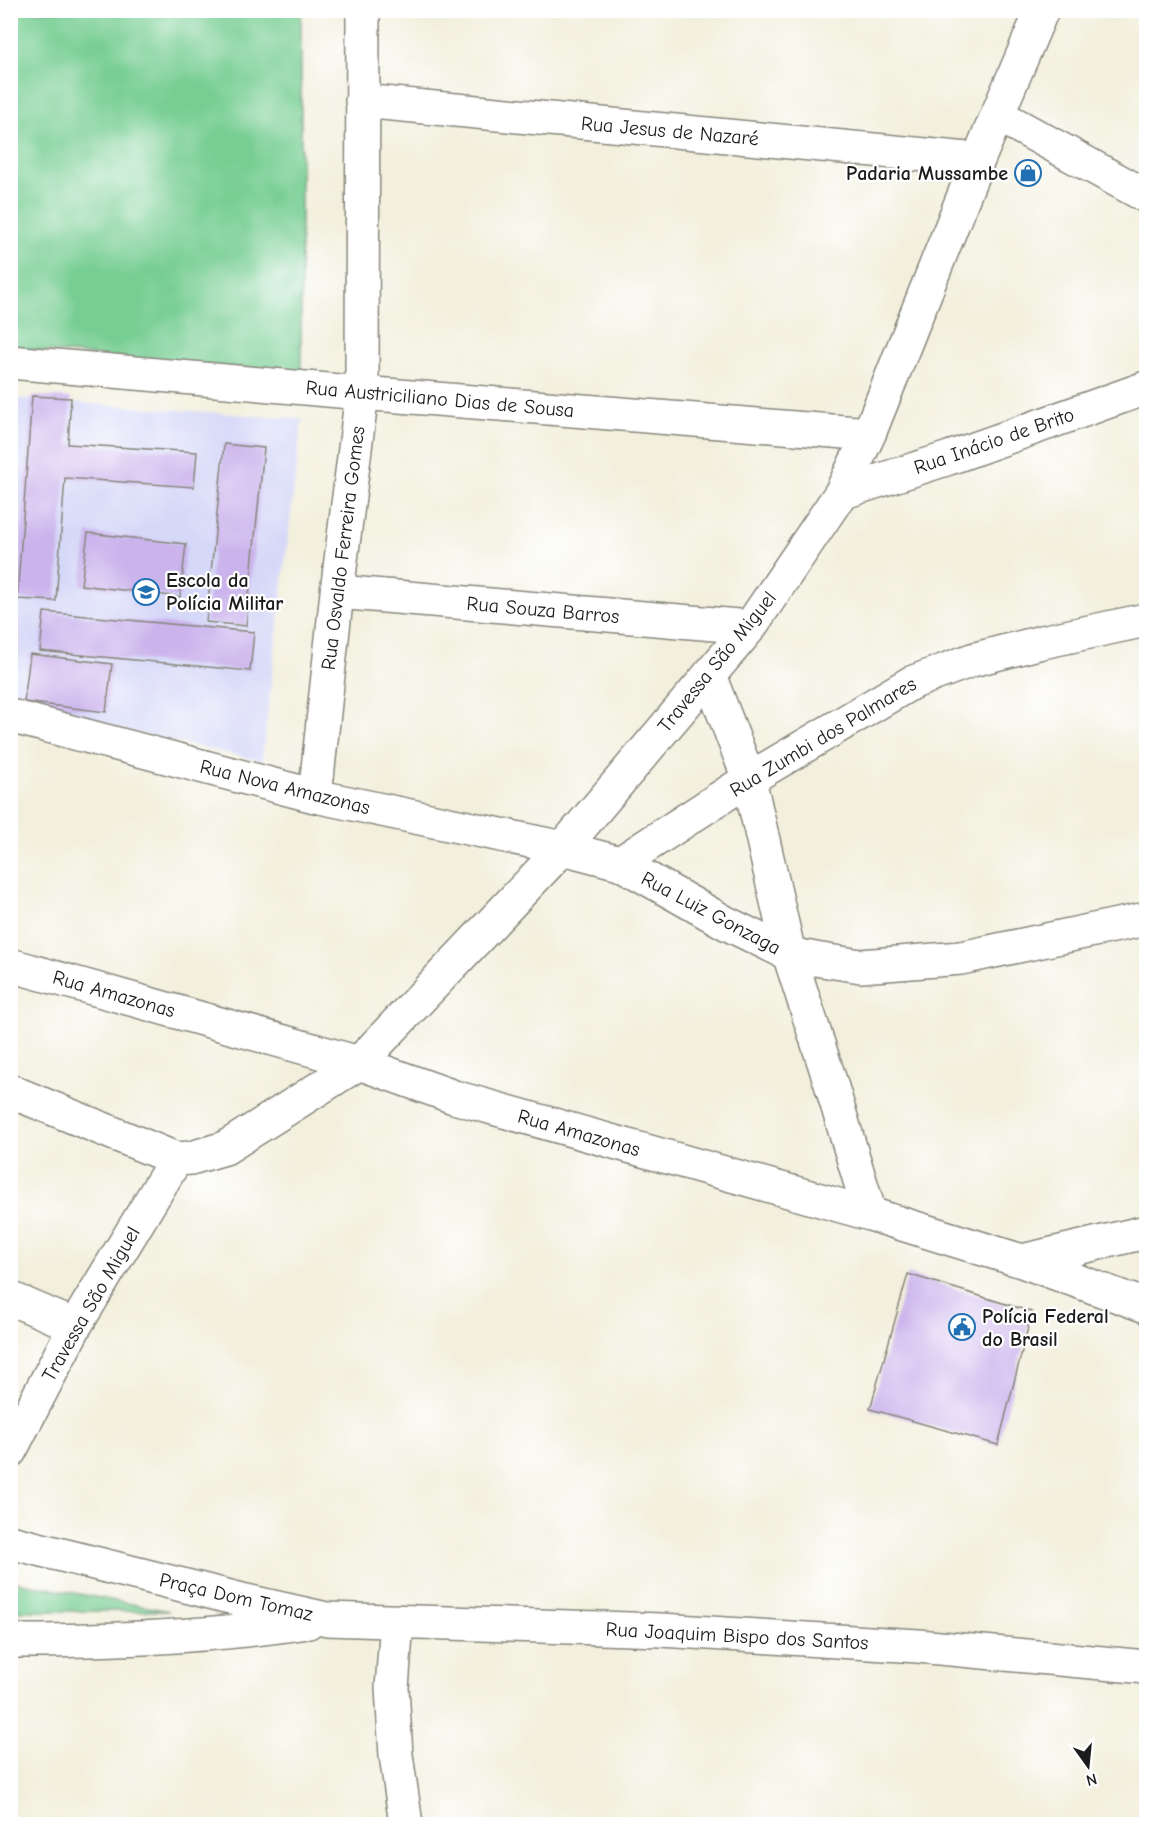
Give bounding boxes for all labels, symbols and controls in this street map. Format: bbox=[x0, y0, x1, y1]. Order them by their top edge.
street label: Rua Jesus de Nazaré bbox=[580, 112, 760, 150]
shop icon: Padaria Mussambe bbox=[1013, 158, 1043, 188]
place label: Padaria Mussambe bbox=[846, 162, 1008, 185]
street label: Rua Austriciliano Dias de Sousa bbox=[305, 376, 575, 422]
street label: Rua Inácio de Brito bbox=[911, 403, 1077, 479]
street label: Rua Osvaldo Ferreira Gomes bbox=[317, 425, 369, 671]
place label: Escola da Polícia Militar bbox=[166, 569, 283, 615]
school or university icon: Escola da Polícia Militar bbox=[131, 577, 161, 607]
street label: Travessa São Miguel bbox=[653, 587, 781, 737]
street label: Rua Souza Barros bbox=[466, 592, 620, 628]
street label: Rua Zumbi dos Palmares bbox=[726, 672, 920, 802]
street label: Rua Nova Amazonas bbox=[198, 755, 372, 819]
street label: Rua Luiz Gonzaga bbox=[637, 867, 785, 959]
street label: Rua Amazonas bbox=[50, 966, 178, 1022]
street label: Rua Amazonas bbox=[515, 1105, 643, 1161]
street label: Travessa São Miguel bbox=[37, 1222, 145, 1386]
place label: Polícia Federal do Brasil bbox=[982, 1305, 1109, 1351]
public building icon: Polícia Federal do Brasil bbox=[947, 1312, 977, 1342]
street label: Praça Dom Tomaz bbox=[157, 1568, 315, 1626]
street label: Rua Joaquim Bispo dos Santos bbox=[605, 1618, 869, 1654]
north arrow bbox=[1058, 1736, 1118, 1796]
text: N bbox=[1084, 1769, 1099, 1790]

